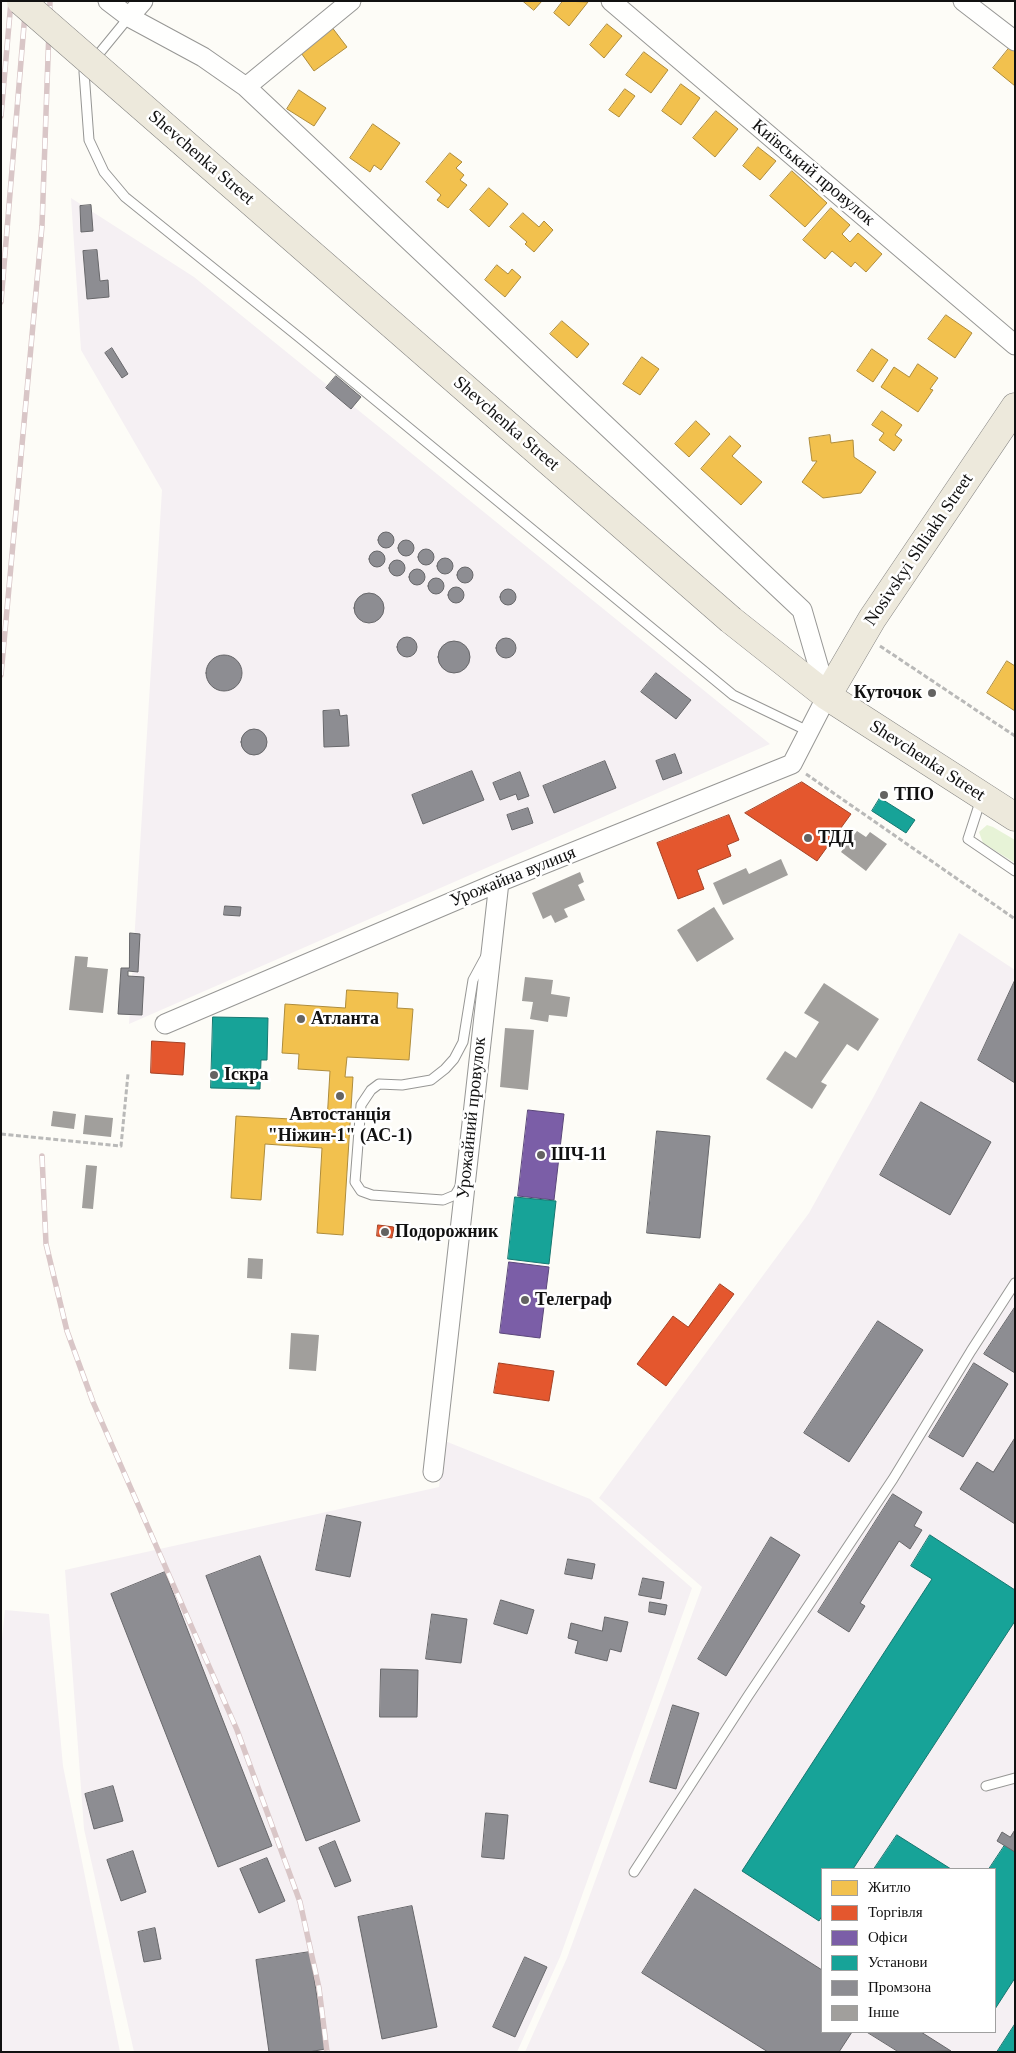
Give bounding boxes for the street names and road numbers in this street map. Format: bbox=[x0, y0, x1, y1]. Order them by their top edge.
street label: Shevchenka Street bbox=[144, 106, 258, 210]
street label: Київський провулок bbox=[747, 115, 879, 231]
street label: Shevchenka Street bbox=[449, 372, 563, 476]
street label: Nosivskyi Shliakh Street bbox=[860, 470, 978, 630]
street label: Shevchenka Street bbox=[865, 716, 989, 806]
street label: Урожайна вулиця bbox=[447, 842, 579, 912]
street label: Урожайний провулок bbox=[453, 1036, 491, 1200]

